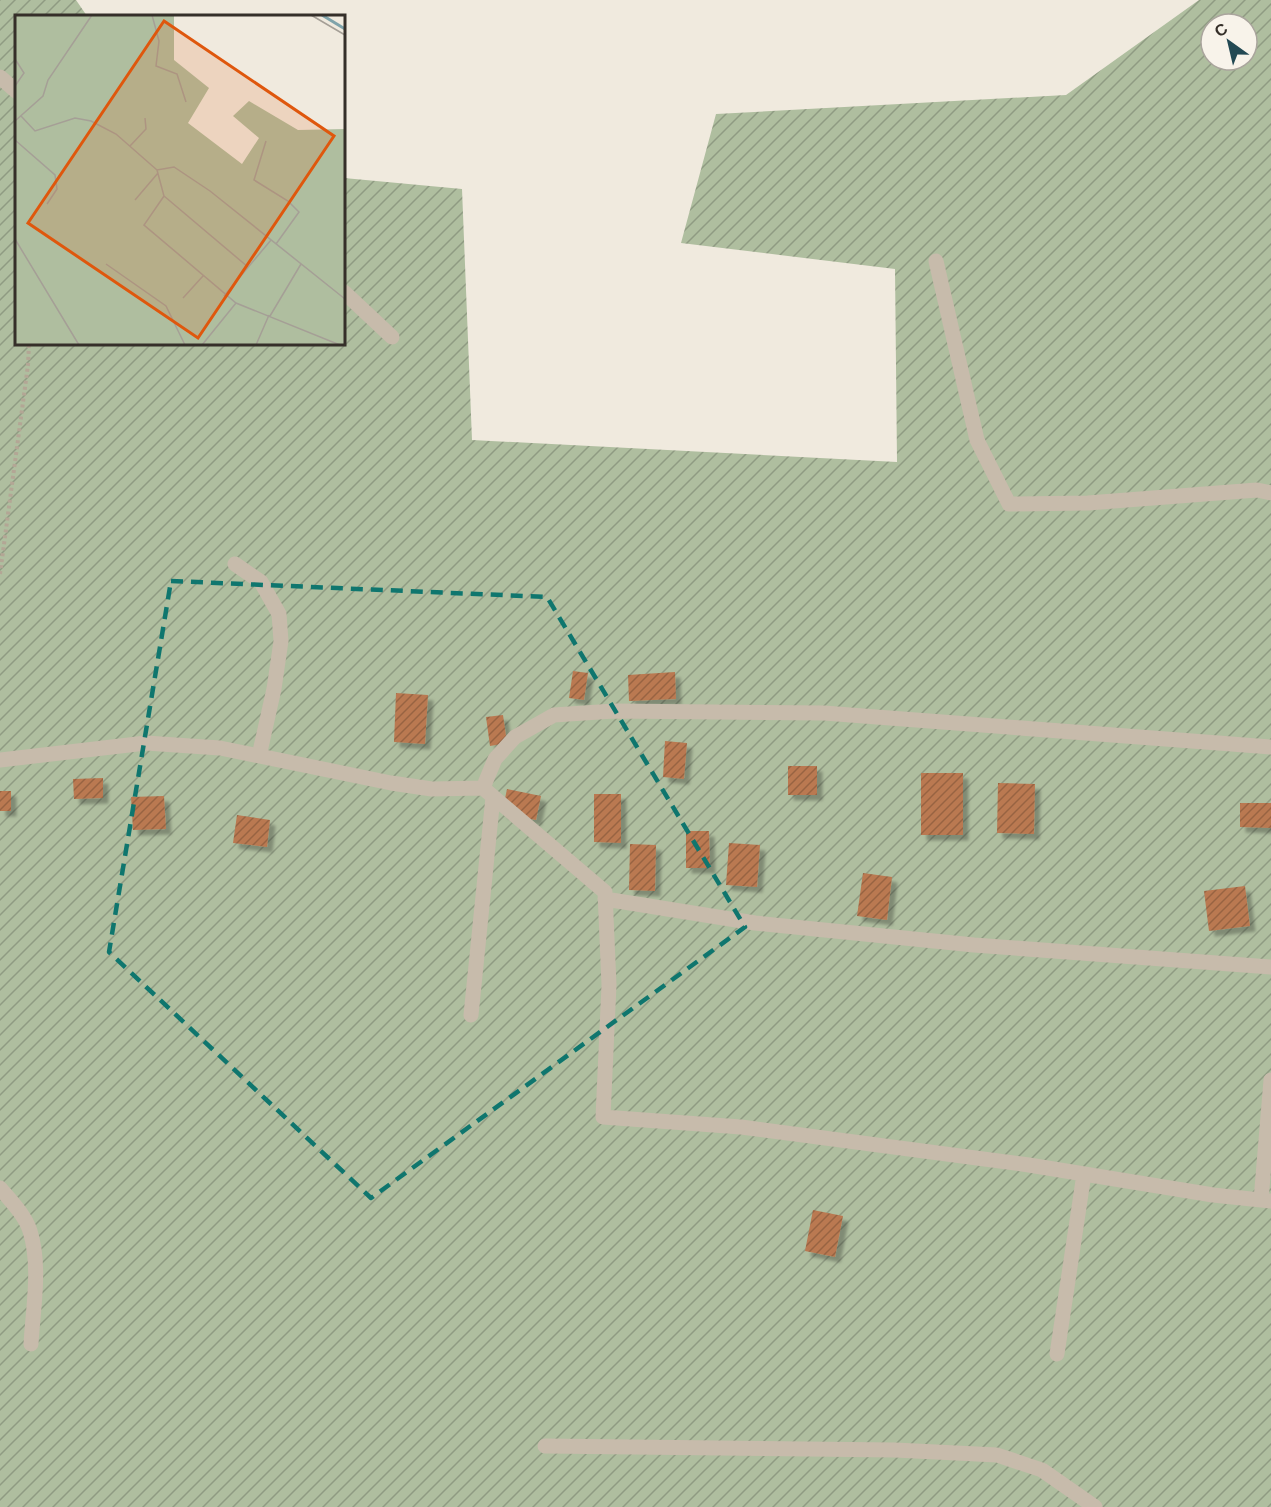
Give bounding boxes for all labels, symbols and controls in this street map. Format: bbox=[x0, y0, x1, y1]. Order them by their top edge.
north arrow bbox=[1199, 12, 1259, 72]
inset map bbox=[15, 15, 345, 345]
text: С bbox=[1211, 19, 1231, 40]

